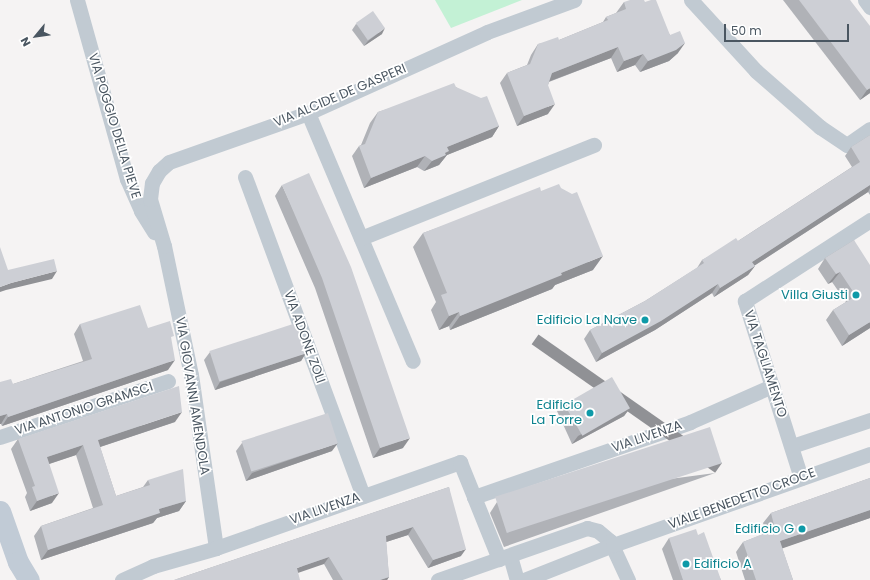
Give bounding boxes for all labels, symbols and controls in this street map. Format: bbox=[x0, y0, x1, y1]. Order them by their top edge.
north arrow bbox=[16, 16, 56, 56]
scale bar bbox=[726, 16, 851, 42]
text: 50 m bbox=[731, 22, 762, 39]
text: N bbox=[17, 34, 35, 49]
street label: VIA POGGIO DELLA PIEVE bbox=[84, 51, 144, 201]
street label: VIA ALCIDE DE GASPERI bbox=[271, 61, 409, 131]
place label: Villa Giusti bbox=[781, 287, 848, 303]
street label: VIA ADONE ZOLI bbox=[280, 288, 328, 386]
marker: Villa Giusti bbox=[851, 290, 861, 300]
street label: VIA TAGLIAMENTO bbox=[740, 308, 790, 420]
place label: Edificio La Nave bbox=[537, 312, 637, 328]
marker: Edificio La Nave bbox=[640, 315, 650, 325]
street label: VIA GIOVANNI AMENDOLA bbox=[172, 316, 212, 476]
street label: VIA ANTONIO GRAMSCI bbox=[13, 379, 155, 439]
place label: Edificio La Torre bbox=[531, 398, 582, 429]
marker: Edificio La Torre bbox=[585, 408, 595, 418]
street label: VIA LIVENZA bbox=[610, 418, 684, 456]
street label: VIALE BENEDETTO CROCE bbox=[666, 465, 818, 533]
street label: VIA LIVENZA bbox=[288, 490, 362, 528]
place label: Edificio G bbox=[735, 521, 794, 537]
marker: Edificio G bbox=[797, 524, 807, 534]
place label: Edificio A bbox=[694, 556, 752, 572]
marker: Edificio A bbox=[681, 559, 691, 569]

